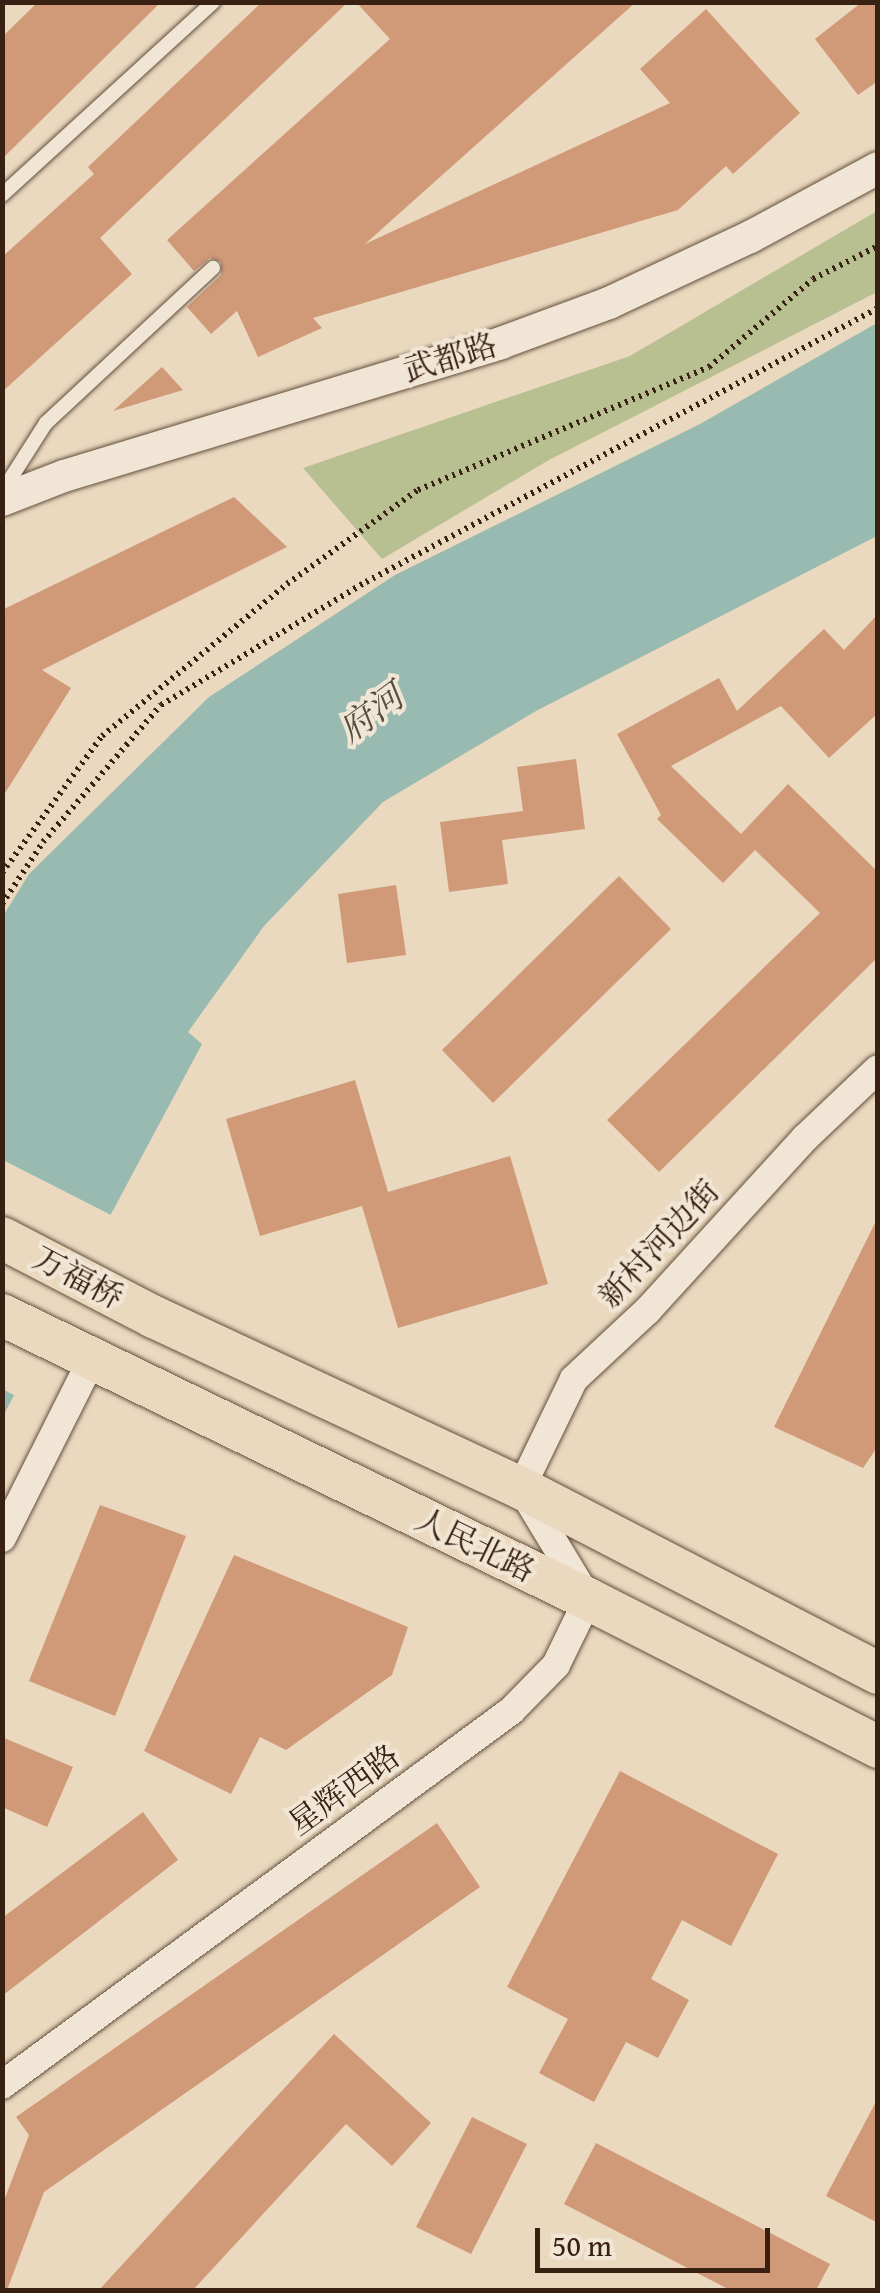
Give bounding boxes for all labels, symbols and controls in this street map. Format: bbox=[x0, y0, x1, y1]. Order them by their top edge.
street label: 武都路 bbox=[398, 326, 502, 390]
water label: 府河 bbox=[330, 675, 412, 751]
street label: 新村河边街 bbox=[590, 1172, 728, 1316]
street label: 万福桥 bbox=[27, 1239, 129, 1317]
street label: 人民北路 bbox=[409, 1500, 541, 1590]
street label: 星辉西路 bbox=[281, 1737, 407, 1843]
scale bar bbox=[540, 2208, 775, 2270]
text: 50 m bbox=[552, 2223, 612, 2267]

